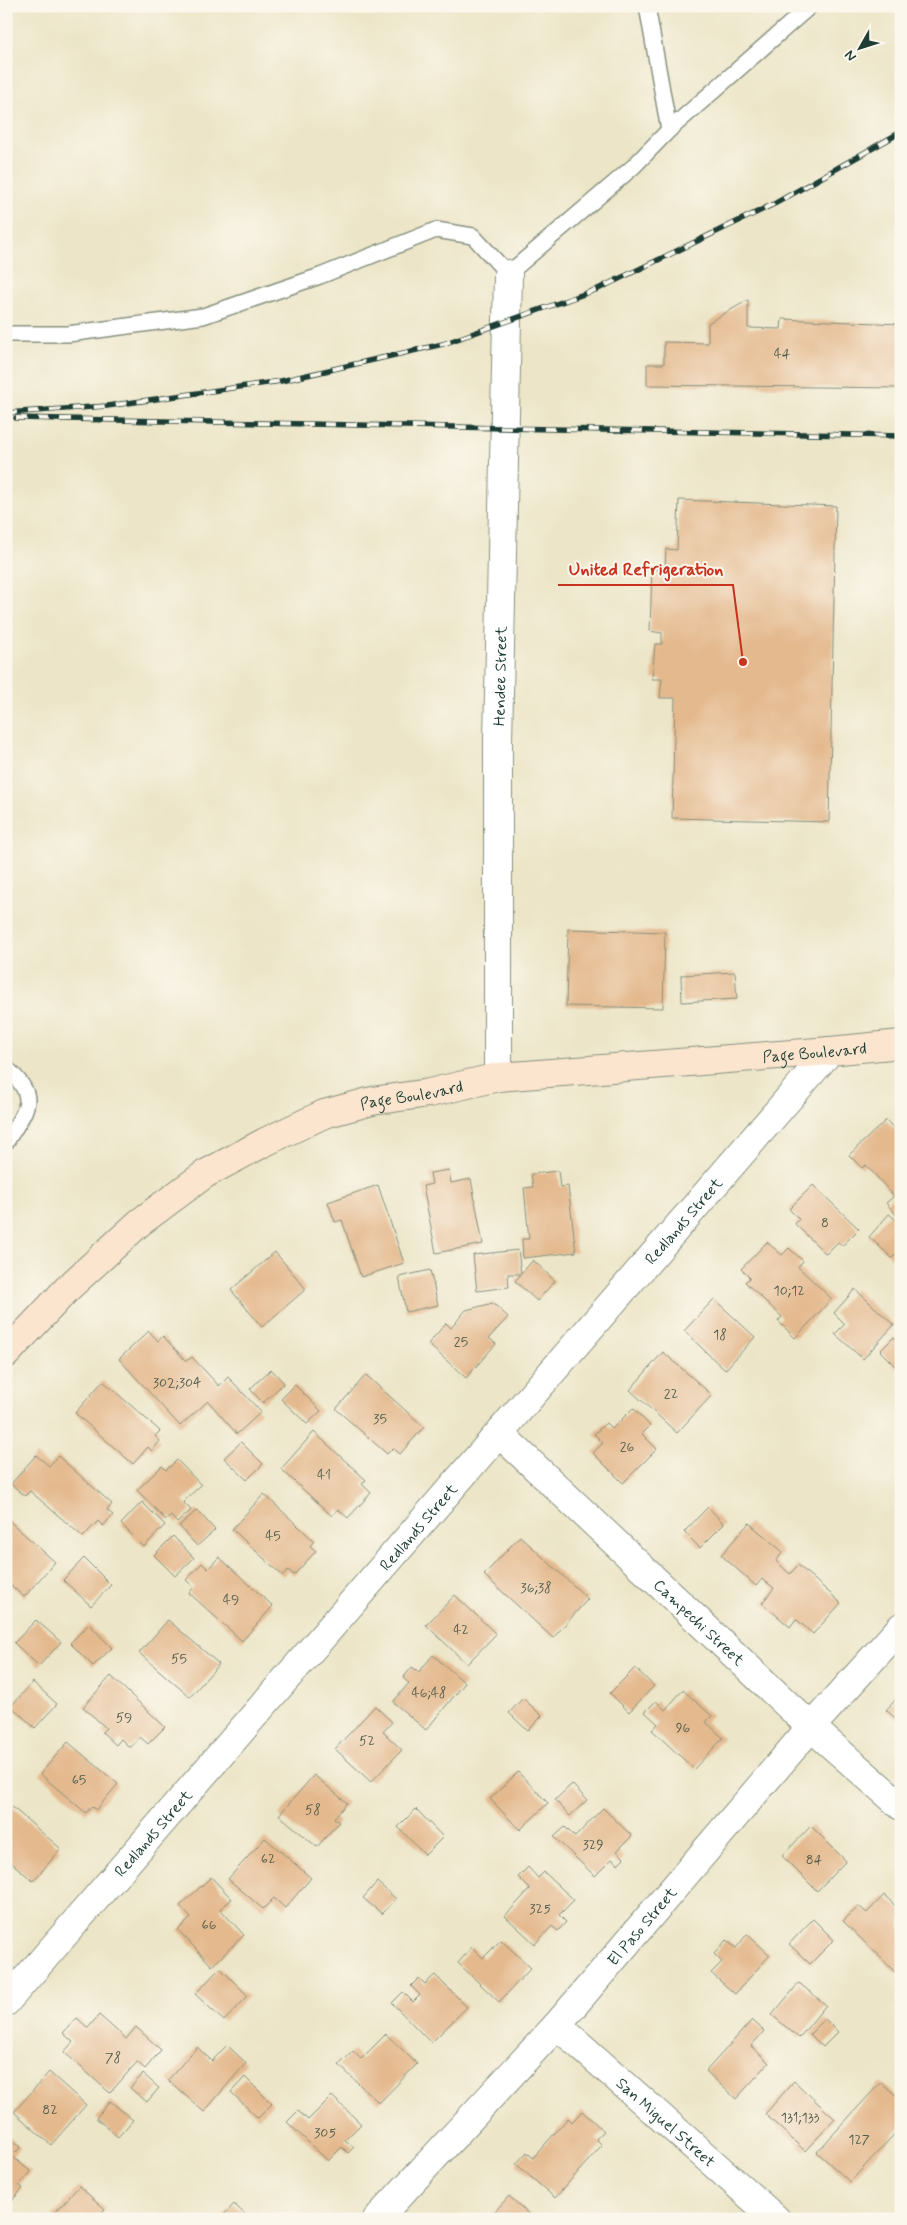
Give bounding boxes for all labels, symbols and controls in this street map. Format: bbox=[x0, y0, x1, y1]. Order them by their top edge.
north arrow bbox=[834, 22, 884, 72]
text: N bbox=[841, 46, 861, 65]
house number: 44 bbox=[774, 345, 791, 363]
callout: United Refrigeration bbox=[558, 552, 733, 585]
text: United Refrigeration bbox=[569, 558, 723, 582]
street label: Hendee Street bbox=[489, 625, 512, 726]
street label: Page Boulevard bbox=[762, 1038, 868, 1068]
street label: Page Boulevard bbox=[358, 1076, 465, 1116]
street label: Redlands Street bbox=[641, 1173, 728, 1270]
house number: 8 bbox=[821, 1214, 829, 1232]
house number: 10;12 bbox=[773, 1282, 805, 1300]
house number: 18 bbox=[713, 1326, 727, 1344]
house number: 25 bbox=[454, 1333, 468, 1351]
house number: 302;304 bbox=[153, 1374, 201, 1392]
house number: 22 bbox=[664, 1385, 678, 1403]
house number: 35 bbox=[373, 1410, 387, 1428]
house number: 26 bbox=[620, 1438, 635, 1456]
house number: 41 bbox=[317, 1466, 331, 1484]
street label: Redlands Street bbox=[375, 1479, 463, 1576]
house number: 45 bbox=[265, 1527, 281, 1545]
street label: Campechi Street bbox=[648, 1575, 749, 1671]
house number: 36;38 bbox=[520, 1579, 552, 1597]
house number: 49 bbox=[223, 1591, 239, 1609]
house number: 42 bbox=[453, 1621, 469, 1639]
house number: 55 bbox=[171, 1650, 187, 1668]
house number: 46;48 bbox=[412, 1684, 446, 1702]
house number: 59 bbox=[116, 1709, 132, 1727]
house number: 96 bbox=[676, 1719, 691, 1737]
house number: 52 bbox=[359, 1732, 375, 1750]
house number: 65 bbox=[72, 1771, 86, 1789]
street label: Redlands Street bbox=[110, 1785, 198, 1882]
house number: 58 bbox=[305, 1801, 321, 1819]
house number: 329 bbox=[582, 1836, 604, 1854]
house number: 62 bbox=[261, 1850, 275, 1868]
house number: 84 bbox=[806, 1851, 823, 1869]
street label: El Paso Street bbox=[603, 1882, 683, 1971]
house number: 325 bbox=[529, 1900, 551, 1918]
house number: 66 bbox=[202, 1916, 217, 1934]
house number: 78 bbox=[105, 2049, 121, 2067]
street label: San Miguel Street bbox=[611, 2073, 720, 2173]
house number: 82 bbox=[42, 2101, 58, 2119]
house number: 131;133 bbox=[781, 2109, 820, 2127]
house number: 305 bbox=[314, 2124, 336, 2142]
house number: 127 bbox=[848, 2131, 870, 2149]

